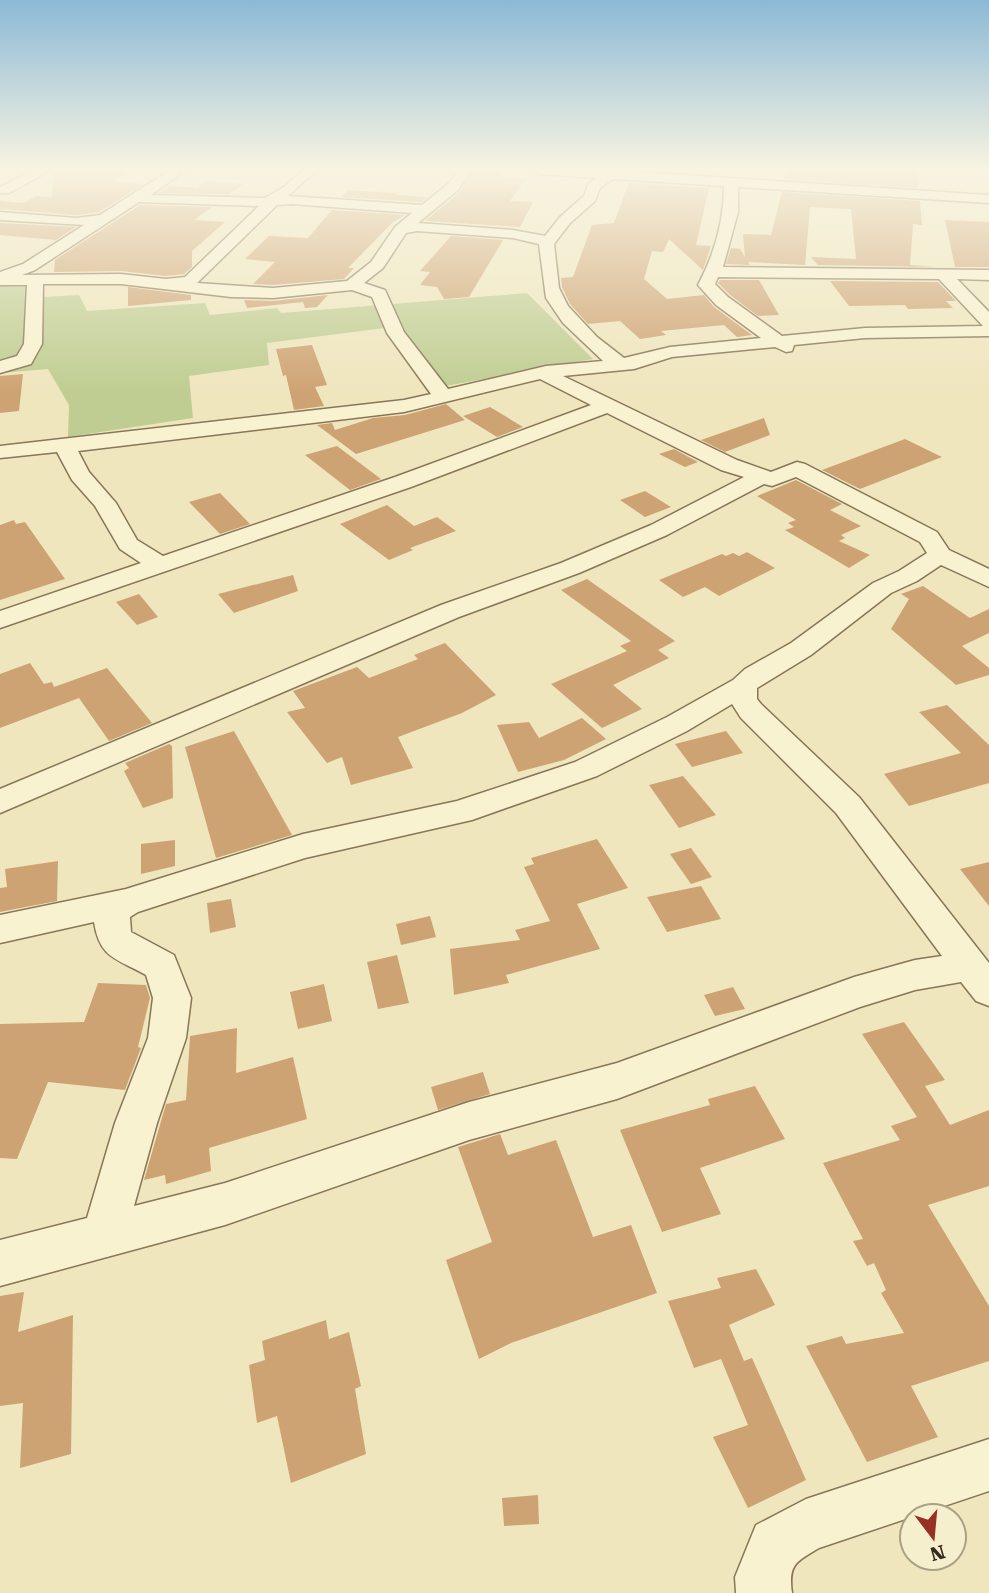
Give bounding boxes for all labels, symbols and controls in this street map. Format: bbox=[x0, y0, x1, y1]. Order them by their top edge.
north arrow bbox=[898, 1502, 968, 1572]
text: N bbox=[927, 1540, 948, 1566]

